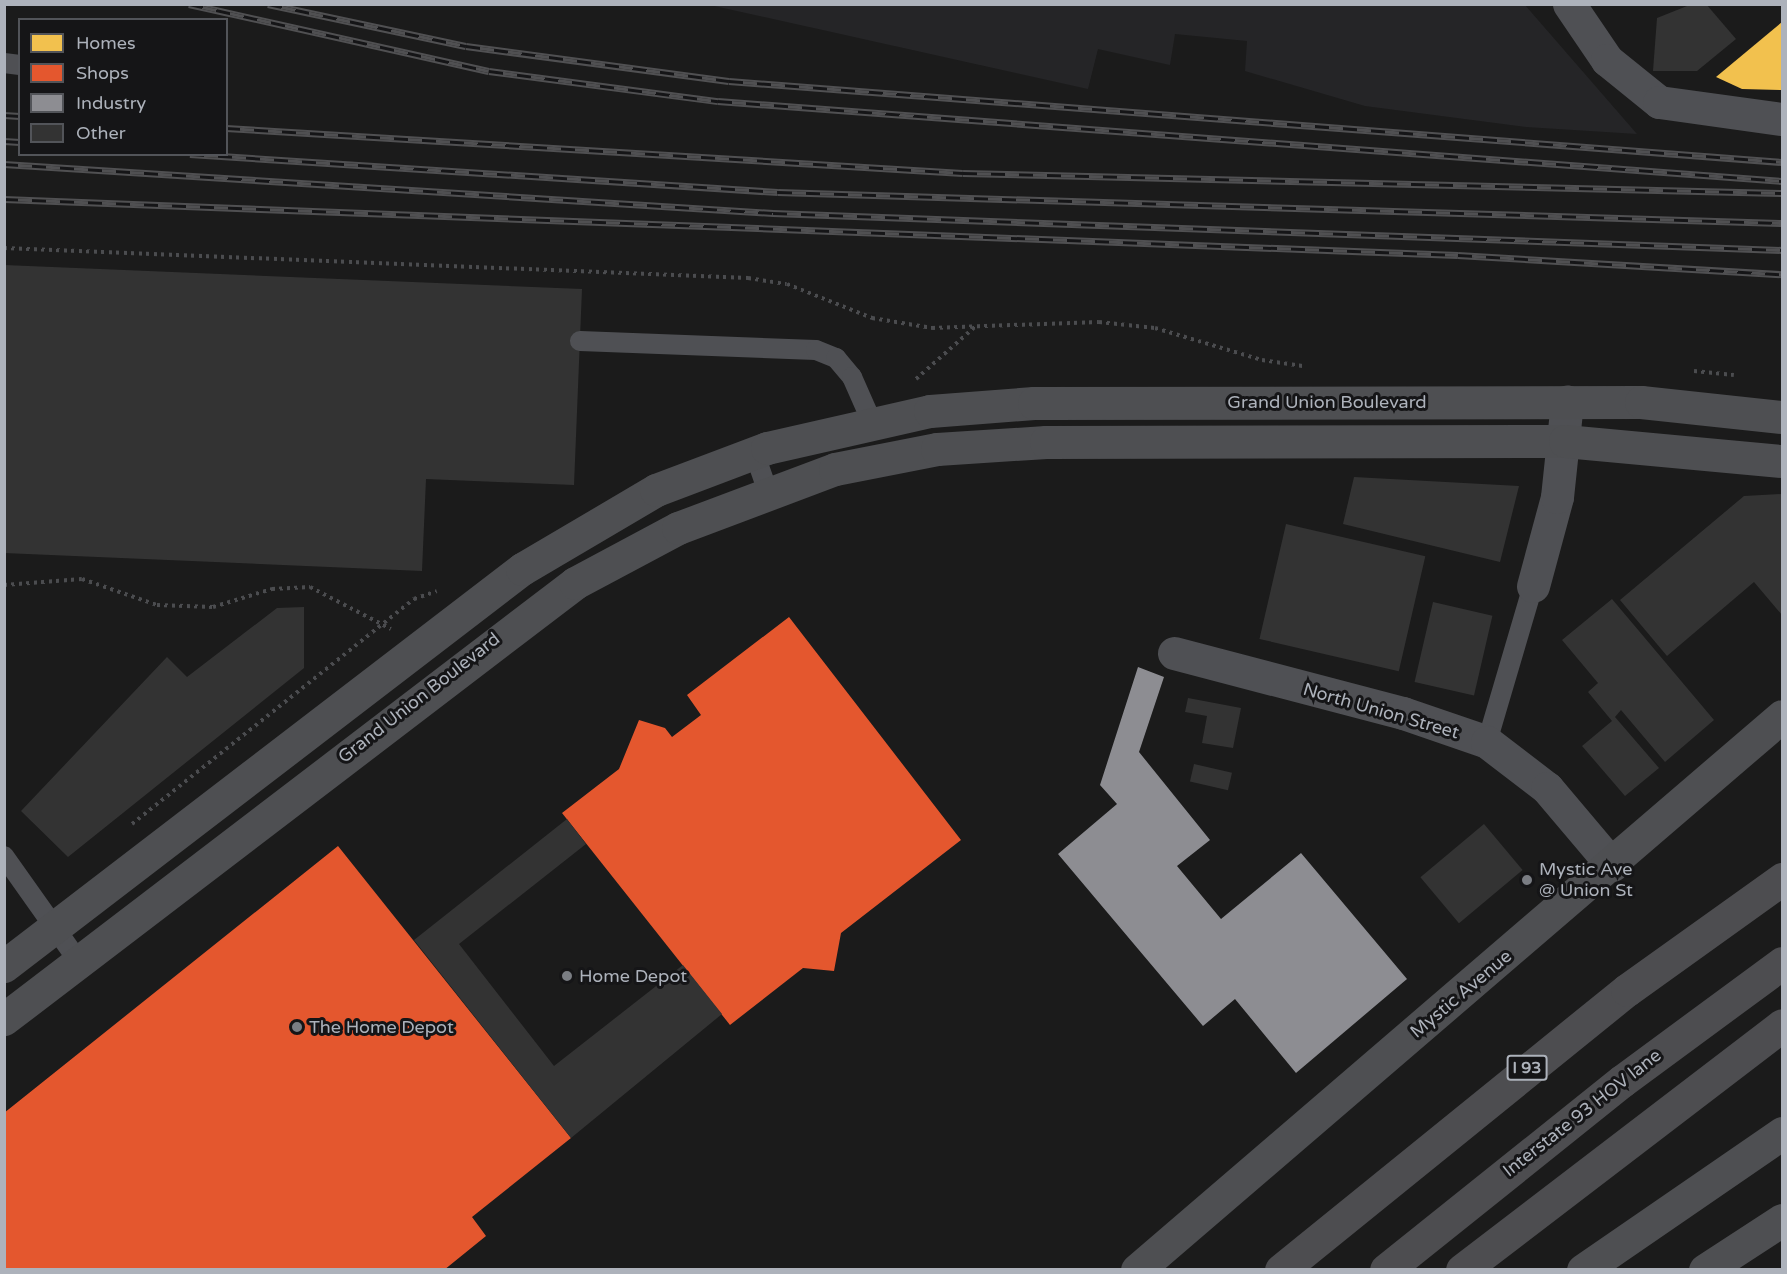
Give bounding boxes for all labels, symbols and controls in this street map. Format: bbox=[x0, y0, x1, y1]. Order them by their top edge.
legend bbox=[18, 18, 228, 156]
text: Homes bbox=[76, 32, 136, 54]
text: Shops bbox=[76, 62, 129, 84]
text: Industry bbox=[76, 92, 146, 114]
text: Other bbox=[76, 122, 126, 144]
street label: Grand Union Boulevard bbox=[1227, 391, 1427, 413]
street label: Grand Union Boulevard bbox=[334, 628, 504, 768]
street label: North Union Street bbox=[1300, 678, 1462, 744]
place label: Mystic Ave @ Union St bbox=[1539, 859, 1633, 902]
marker: Mystic Ave @ Union St bbox=[1520, 873, 1534, 887]
street label: Mystic Avenue bbox=[1406, 945, 1516, 1043]
place label: Home Depot bbox=[579, 965, 687, 987]
marker: Home Depot bbox=[560, 969, 574, 983]
place label: The Home Depot bbox=[309, 1016, 454, 1038]
marker: The Home Depot bbox=[290, 1020, 304, 1034]
street label: Interstate 93 HOV lane bbox=[1499, 1045, 1665, 1181]
road number: I 93 bbox=[1506, 1055, 1548, 1081]

